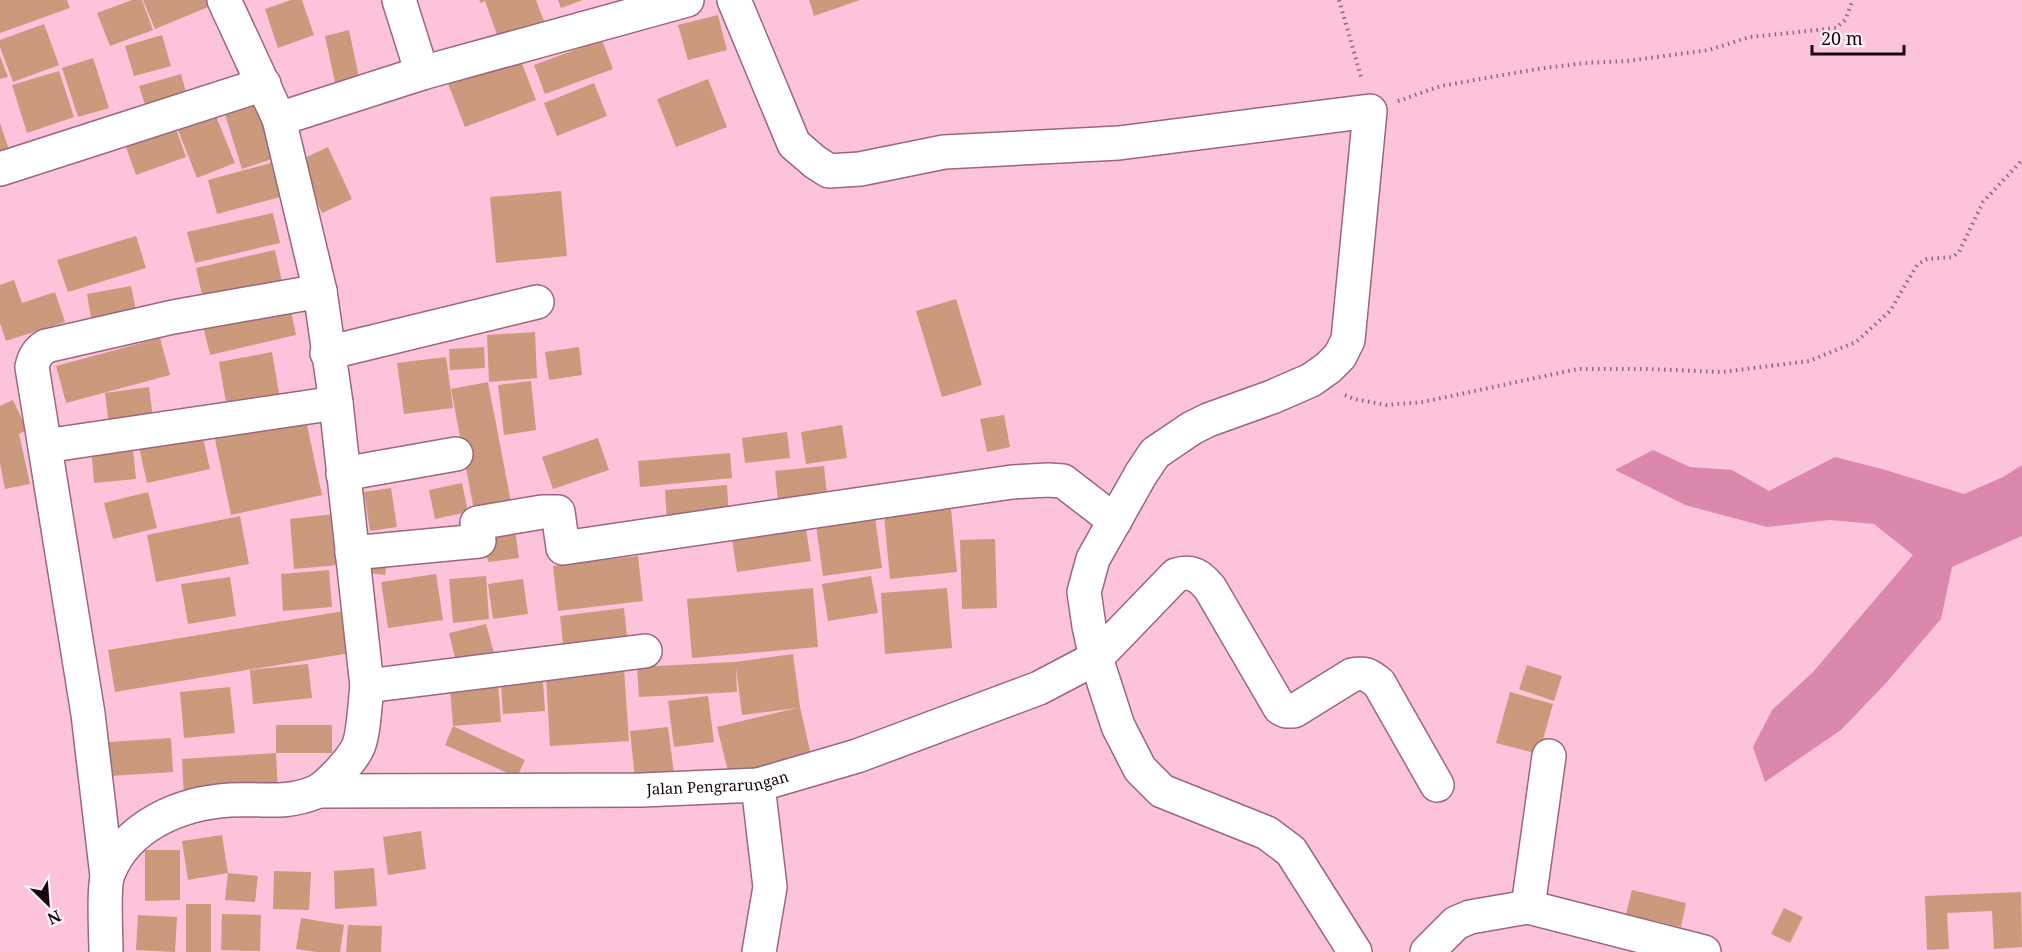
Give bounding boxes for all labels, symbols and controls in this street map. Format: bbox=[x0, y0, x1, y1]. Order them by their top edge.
scale bar bbox=[1812, 18, 1904, 56]
text: 20 m bbox=[1821, 26, 1863, 50]
street label: Jalan Pengrarungan bbox=[645, 766, 791, 799]
north arrow bbox=[18, 874, 78, 934]
text: N bbox=[44, 905, 65, 930]

